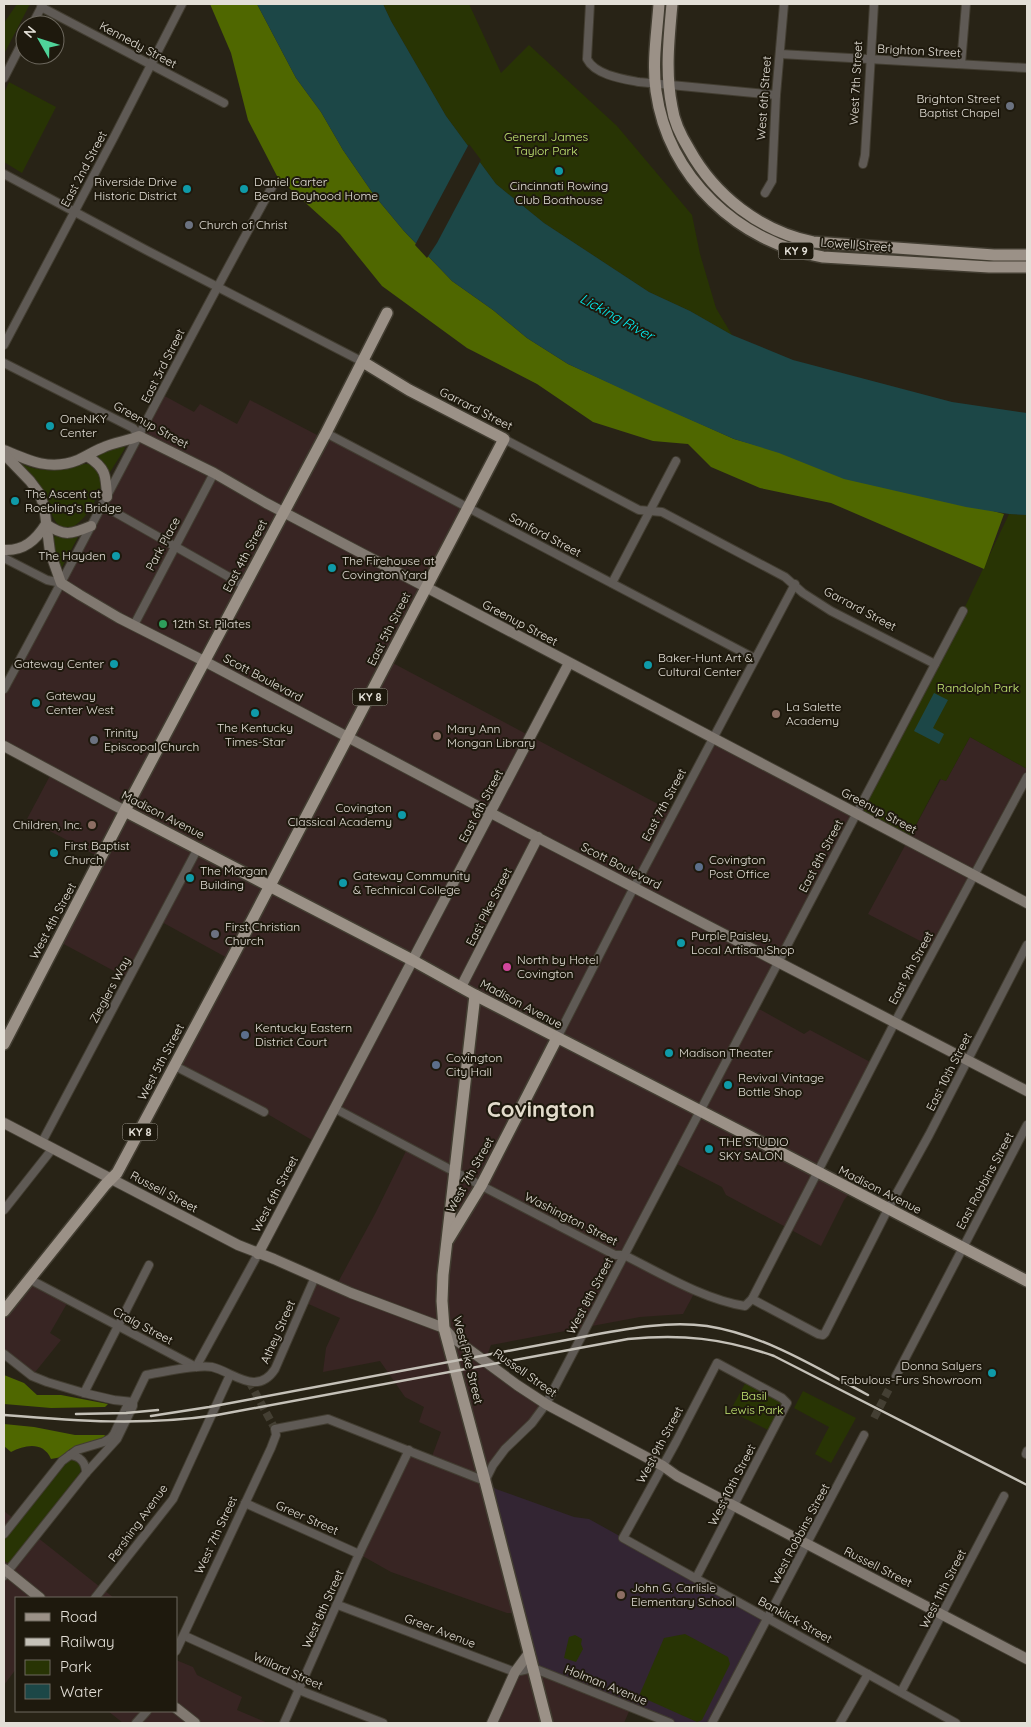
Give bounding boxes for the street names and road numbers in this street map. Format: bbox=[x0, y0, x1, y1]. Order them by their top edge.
street label: Kennedy Street bbox=[97, 18, 179, 71]
street label: West 7th Street bbox=[846, 40, 865, 125]
street label: Brighton Street bbox=[877, 41, 961, 60]
street label: West 6th Street bbox=[753, 55, 774, 141]
street label: East 2nd Street bbox=[57, 128, 110, 209]
street label: Lowell Street bbox=[820, 235, 892, 254]
road number: KY 9 bbox=[778, 242, 814, 260]
street label: East 3rd Street bbox=[137, 326, 188, 405]
street label: Garrard Street bbox=[437, 384, 515, 433]
street label: Greenup Street bbox=[111, 398, 191, 451]
street label: Sanford Street bbox=[506, 509, 584, 560]
street label: Park Place bbox=[142, 514, 183, 573]
street label: East 4th Street bbox=[219, 517, 270, 595]
street label: Garrard Street bbox=[821, 583, 899, 634]
street label: East 5th Street bbox=[364, 589, 414, 668]
street label: Greenup Street bbox=[480, 596, 561, 649]
street label: Scott Boulevard bbox=[221, 650, 306, 705]
road number: KY 8 bbox=[352, 689, 388, 706]
street label: East 7th Street bbox=[638, 766, 689, 844]
street label: East 6th Street bbox=[455, 767, 506, 845]
street label: Greenup Street bbox=[839, 784, 920, 837]
street label: Madison Avenue bbox=[119, 787, 207, 842]
street label: East 8th Street bbox=[795, 817, 846, 895]
street label: Scott Boulevard bbox=[579, 839, 664, 892]
street label: East Pike Street bbox=[462, 865, 515, 948]
street label: West 4th Street bbox=[26, 880, 79, 962]
street label: East 9th Street bbox=[885, 929, 936, 1007]
street label: Zieglers Way bbox=[86, 954, 133, 1026]
street label: Madison Avenue bbox=[477, 976, 565, 1032]
street label: West 5th Street bbox=[134, 1021, 187, 1103]
street label: East 10th Street bbox=[922, 1030, 975, 1113]
road number: KY 8 bbox=[122, 1124, 158, 1140]
street label: East Robbins Street bbox=[953, 1130, 1017, 1232]
street label: West 7th Street bbox=[443, 1134, 497, 1215]
street label: West 6th Street bbox=[248, 1153, 301, 1235]
street label: Madison Avenue bbox=[836, 1162, 924, 1217]
street label: Russell Street bbox=[128, 1167, 201, 1216]
street label: Washington Street bbox=[522, 1189, 620, 1248]
street label: West 8th Street bbox=[563, 1255, 616, 1337]
street label: Athey Street bbox=[257, 1298, 298, 1366]
street label: Craig Street bbox=[111, 1304, 176, 1348]
street label: West Pike Street bbox=[450, 1314, 487, 1405]
street label: Russell Street bbox=[491, 1345, 560, 1400]
street label: West 9th Street bbox=[633, 1404, 686, 1486]
street label: West 10th Street bbox=[705, 1441, 759, 1528]
street label: Pershing Avenue bbox=[104, 1481, 171, 1564]
street label: West Robbins Street bbox=[767, 1481, 833, 1587]
street label: West 7th Street bbox=[191, 1493, 240, 1576]
street label: Greer Street bbox=[274, 1497, 341, 1538]
street label: Russell Street bbox=[842, 1543, 915, 1590]
street label: West 11th Street bbox=[916, 1547, 969, 1631]
street label: West 8th Street bbox=[298, 1567, 347, 1650]
street label: Banklick Street bbox=[756, 1593, 835, 1646]
street label: Greer Avenue bbox=[402, 1610, 478, 1651]
street label: Willard Street bbox=[251, 1649, 325, 1693]
street label: Holman Avenue bbox=[563, 1661, 650, 1708]

